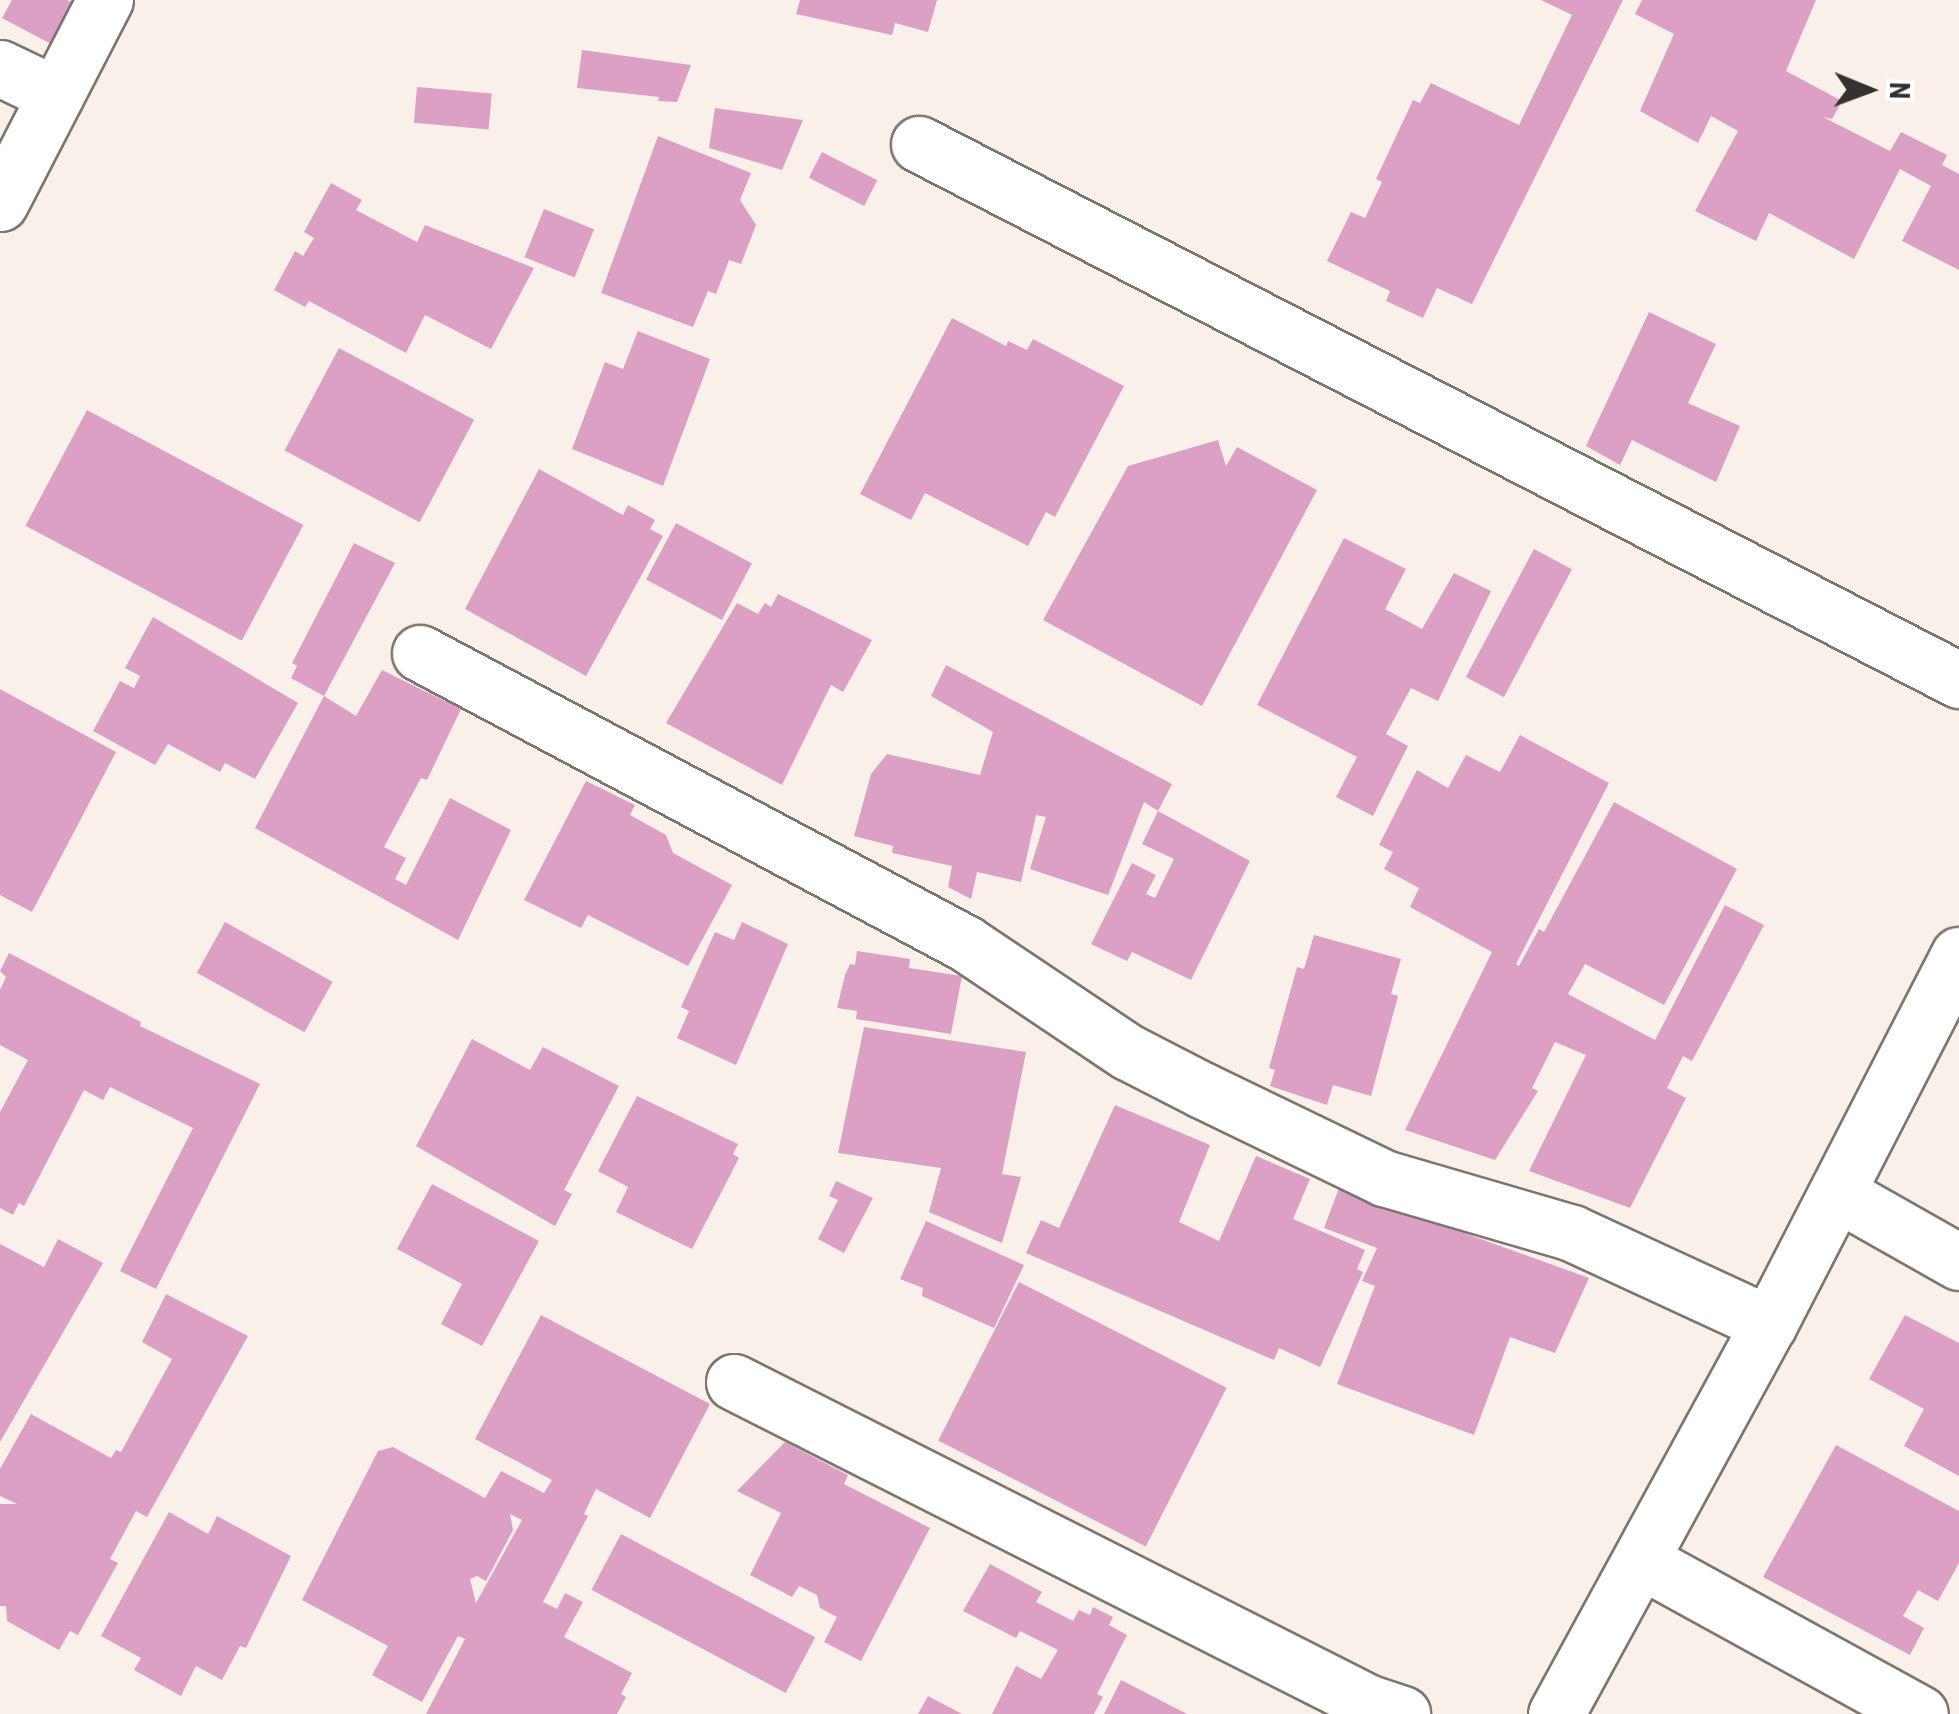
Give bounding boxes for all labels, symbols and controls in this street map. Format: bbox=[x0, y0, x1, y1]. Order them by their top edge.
north arrow bbox=[1819, 40, 1919, 140]
text: N bbox=[1883, 82, 1916, 99]

